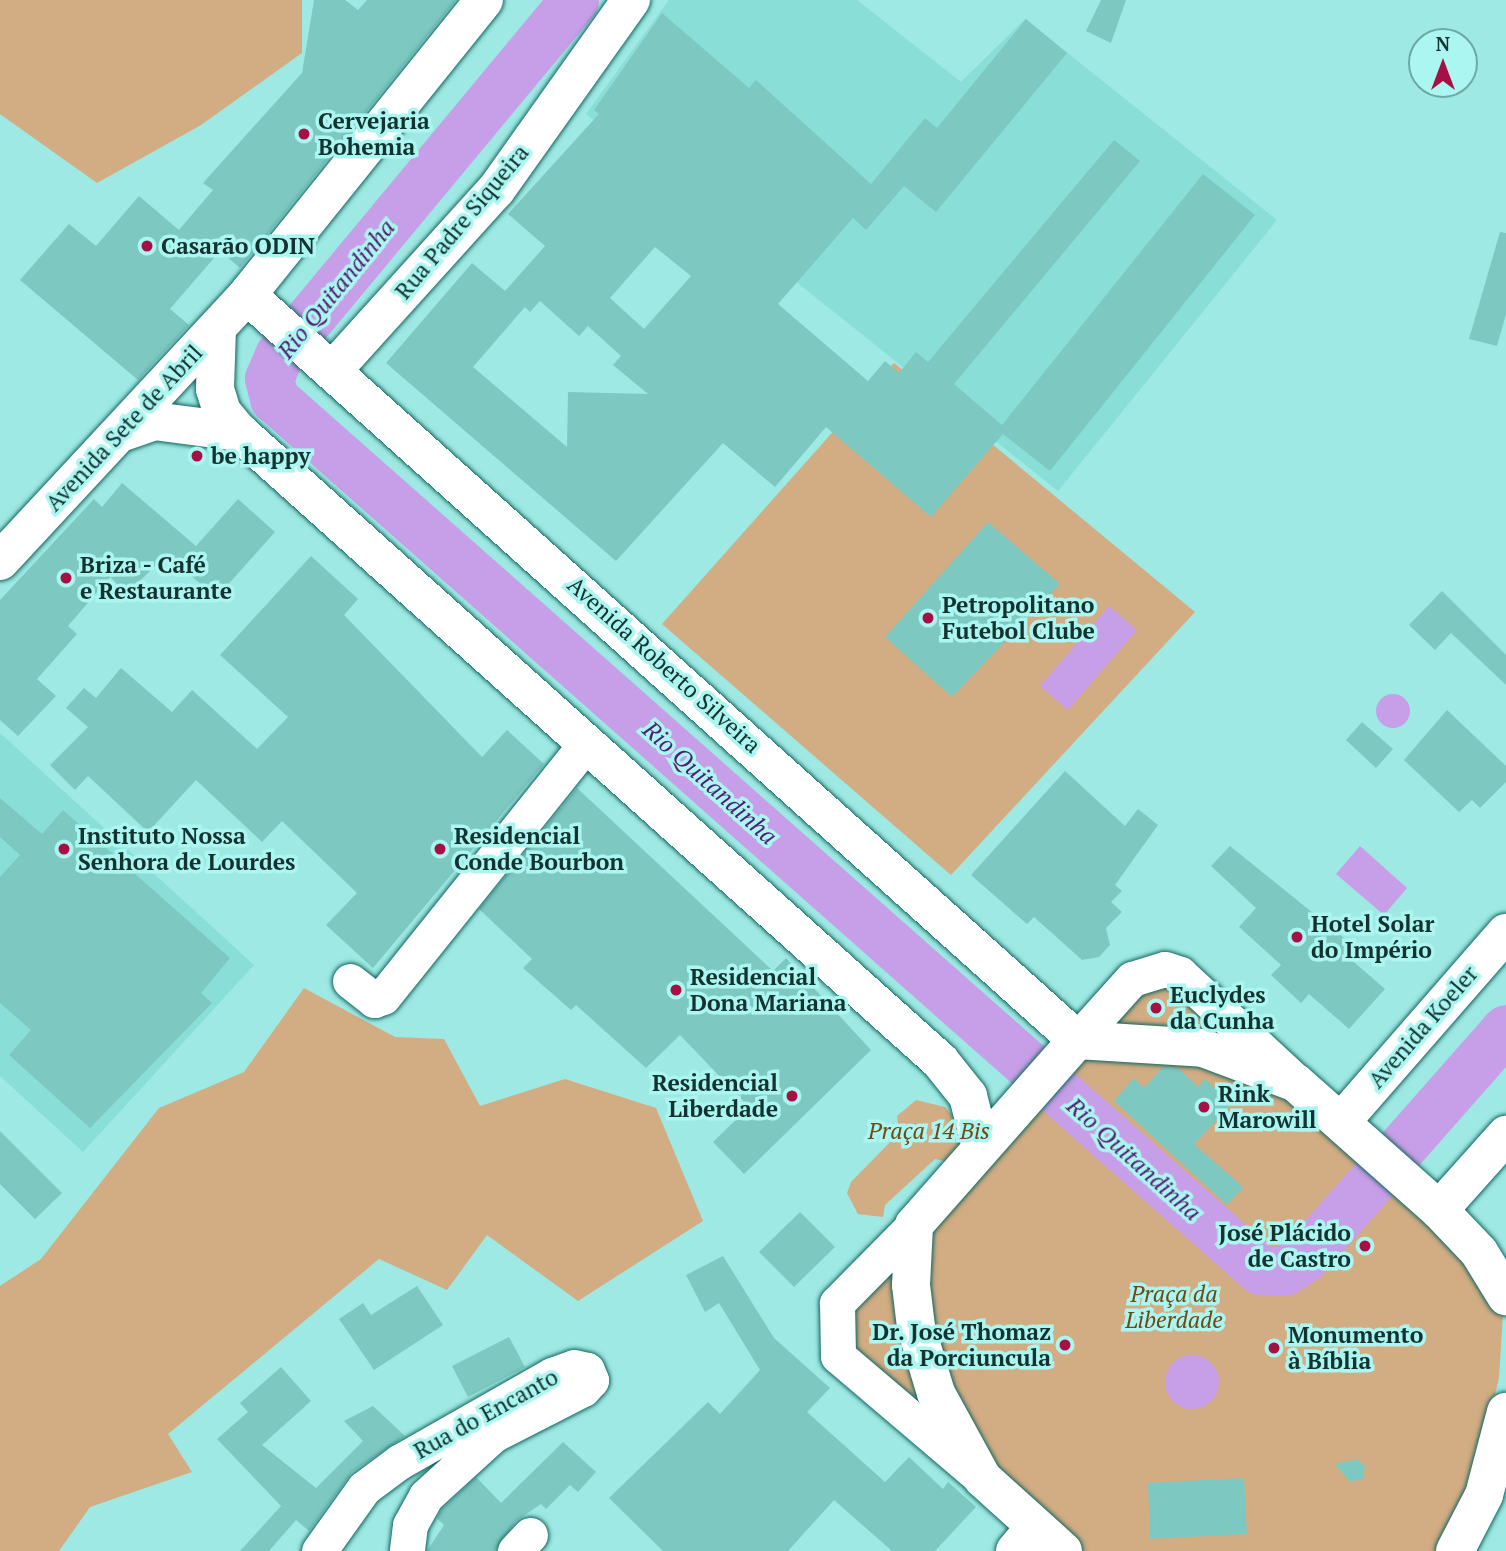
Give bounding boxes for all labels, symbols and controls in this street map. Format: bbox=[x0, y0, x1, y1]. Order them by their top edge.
north arrow bbox=[1408, 28, 1478, 98]
text: N bbox=[1436, 31, 1450, 56]
place label: Cervejaria Bohemia bbox=[318, 107, 430, 161]
marker: Cervejaria Bohemia bbox=[296, 126, 312, 142]
street label: Rua Padre Siqueira bbox=[389, 139, 535, 305]
water label: Rio Quitandinha bbox=[271, 214, 401, 364]
place label: Casarão ODIN bbox=[161, 232, 315, 260]
marker: Casarão ODIN bbox=[139, 238, 155, 254]
street label: Avenida Sete de Abril bbox=[40, 339, 208, 517]
place label: be happy bbox=[211, 442, 310, 470]
marker: be happy bbox=[189, 448, 205, 464]
place label: Briza - Café e Restaurante bbox=[80, 551, 232, 605]
marker: Briza - Café e Restaurante bbox=[58, 570, 74, 586]
street label: Avenida Roberto Silveira bbox=[562, 571, 766, 759]
place label: Petropolitano Futebol Clube bbox=[942, 591, 1095, 645]
marker: Petropolitano Futebol Clube bbox=[920, 610, 936, 626]
water label: Rio Quitandinha bbox=[637, 715, 783, 851]
place label: Instituto Nossa Senhora de Lourdes bbox=[78, 822, 295, 876]
place label: Residencial Conde Bourbon bbox=[454, 822, 624, 876]
marker: Instituto Nossa Senhora de Lourdes bbox=[56, 841, 72, 857]
marker: Residencial Conde Bourbon bbox=[432, 841, 448, 857]
place label: Hotel Solar do Império bbox=[1311, 910, 1434, 964]
marker: Hotel Solar do Império bbox=[1289, 929, 1305, 945]
street label: Avenida Koeler bbox=[1362, 960, 1484, 1094]
place label: Residencial Dona Mariana bbox=[690, 963, 847, 1017]
place label: Euclydes da Cunha bbox=[1170, 981, 1274, 1035]
marker: Residencial Dona Mariana bbox=[668, 982, 684, 998]
marker: Euclydes da Cunha bbox=[1148, 1000, 1164, 1016]
place label: Residencial Liberdade bbox=[652, 1069, 778, 1123]
place label: Rink Marowill bbox=[1218, 1080, 1316, 1134]
marker: Residencial Liberdade bbox=[784, 1088, 800, 1104]
water label: Rio Quitandinha bbox=[1061, 1091, 1207, 1227]
marker: Rink Marowill bbox=[1196, 1099, 1212, 1115]
park label: Praça 14 Bis bbox=[868, 1117, 990, 1145]
place label: José Plácido de Castro bbox=[1219, 1219, 1351, 1273]
marker: José Plácido de Castro bbox=[1357, 1238, 1373, 1254]
park label: Praça da Liberdade bbox=[1125, 1280, 1223, 1334]
place label: Dr. José Thomaz da Porciuncula bbox=[871, 1318, 1051, 1372]
place label: Monumento à Bíblia bbox=[1288, 1321, 1423, 1375]
marker: Dr. José Thomaz da Porciuncula bbox=[1057, 1337, 1073, 1353]
marker: Monumento à Bíblia bbox=[1266, 1340, 1282, 1356]
street label: Rua do Encanto bbox=[409, 1363, 563, 1465]

